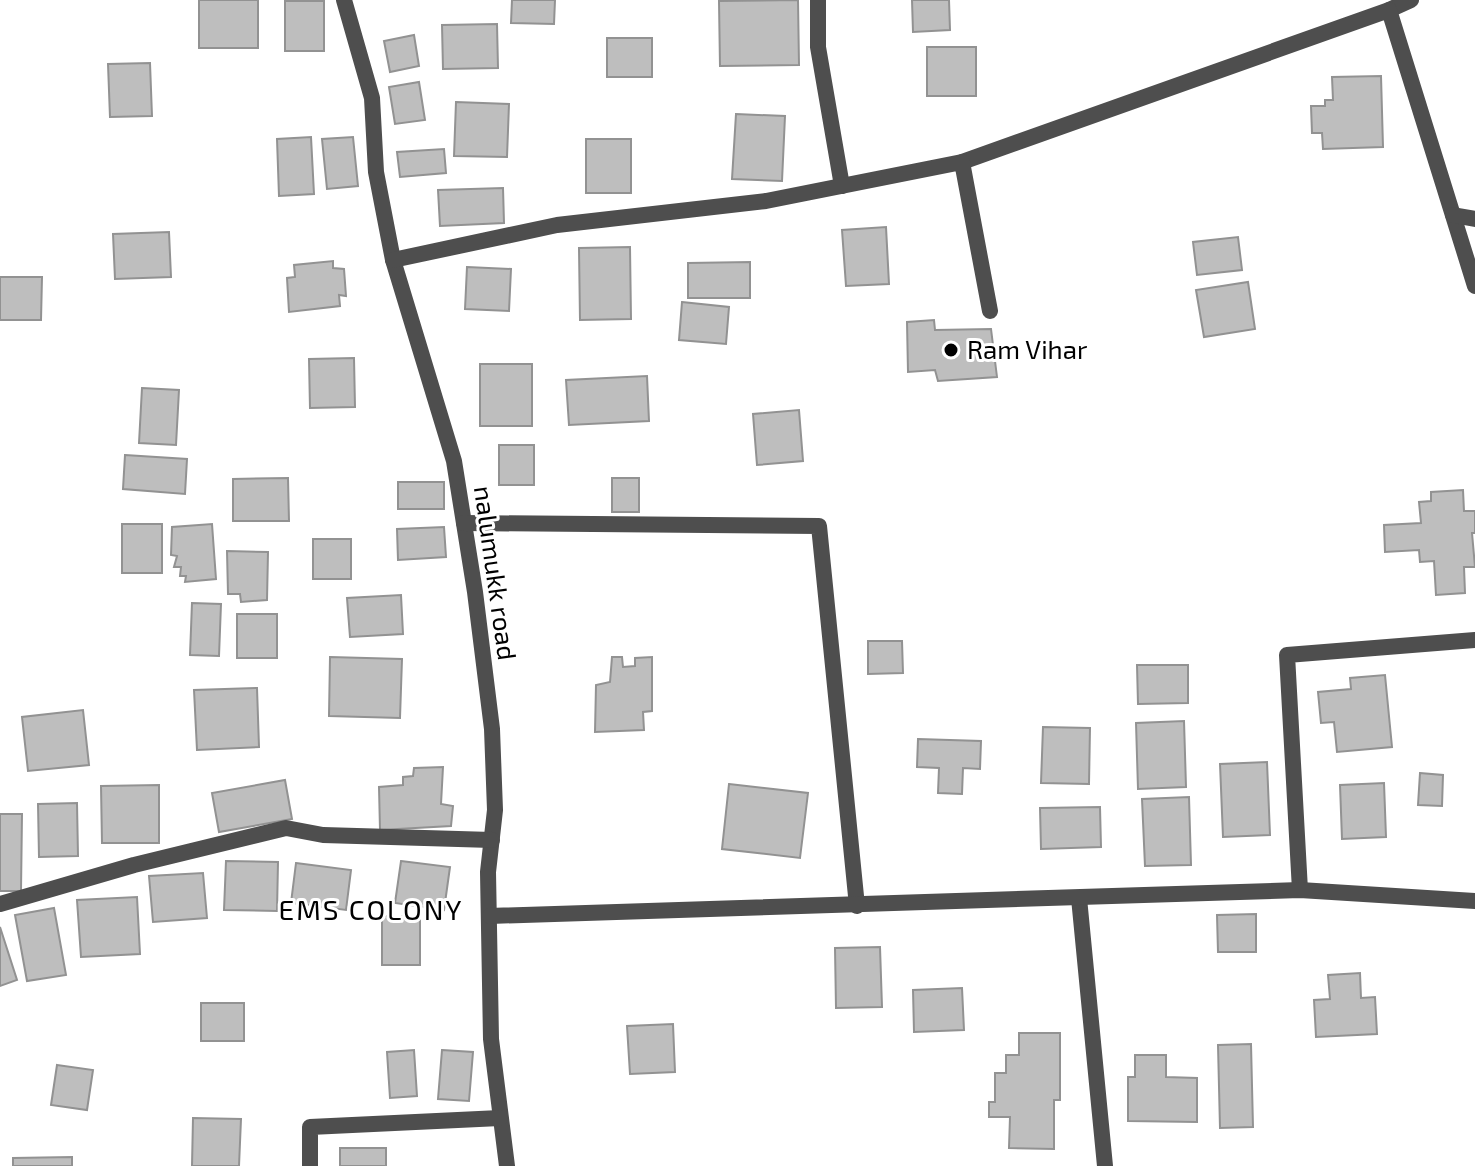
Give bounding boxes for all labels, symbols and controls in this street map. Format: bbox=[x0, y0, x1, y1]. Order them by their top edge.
place label: Ram Vihar bbox=[967, 333, 1087, 364]
marker: Ram Vihar bbox=[942, 341, 960, 359]
street label: nalumukk road bbox=[469, 484, 524, 662]
district label: EMS COLONY bbox=[279, 892, 463, 926]

